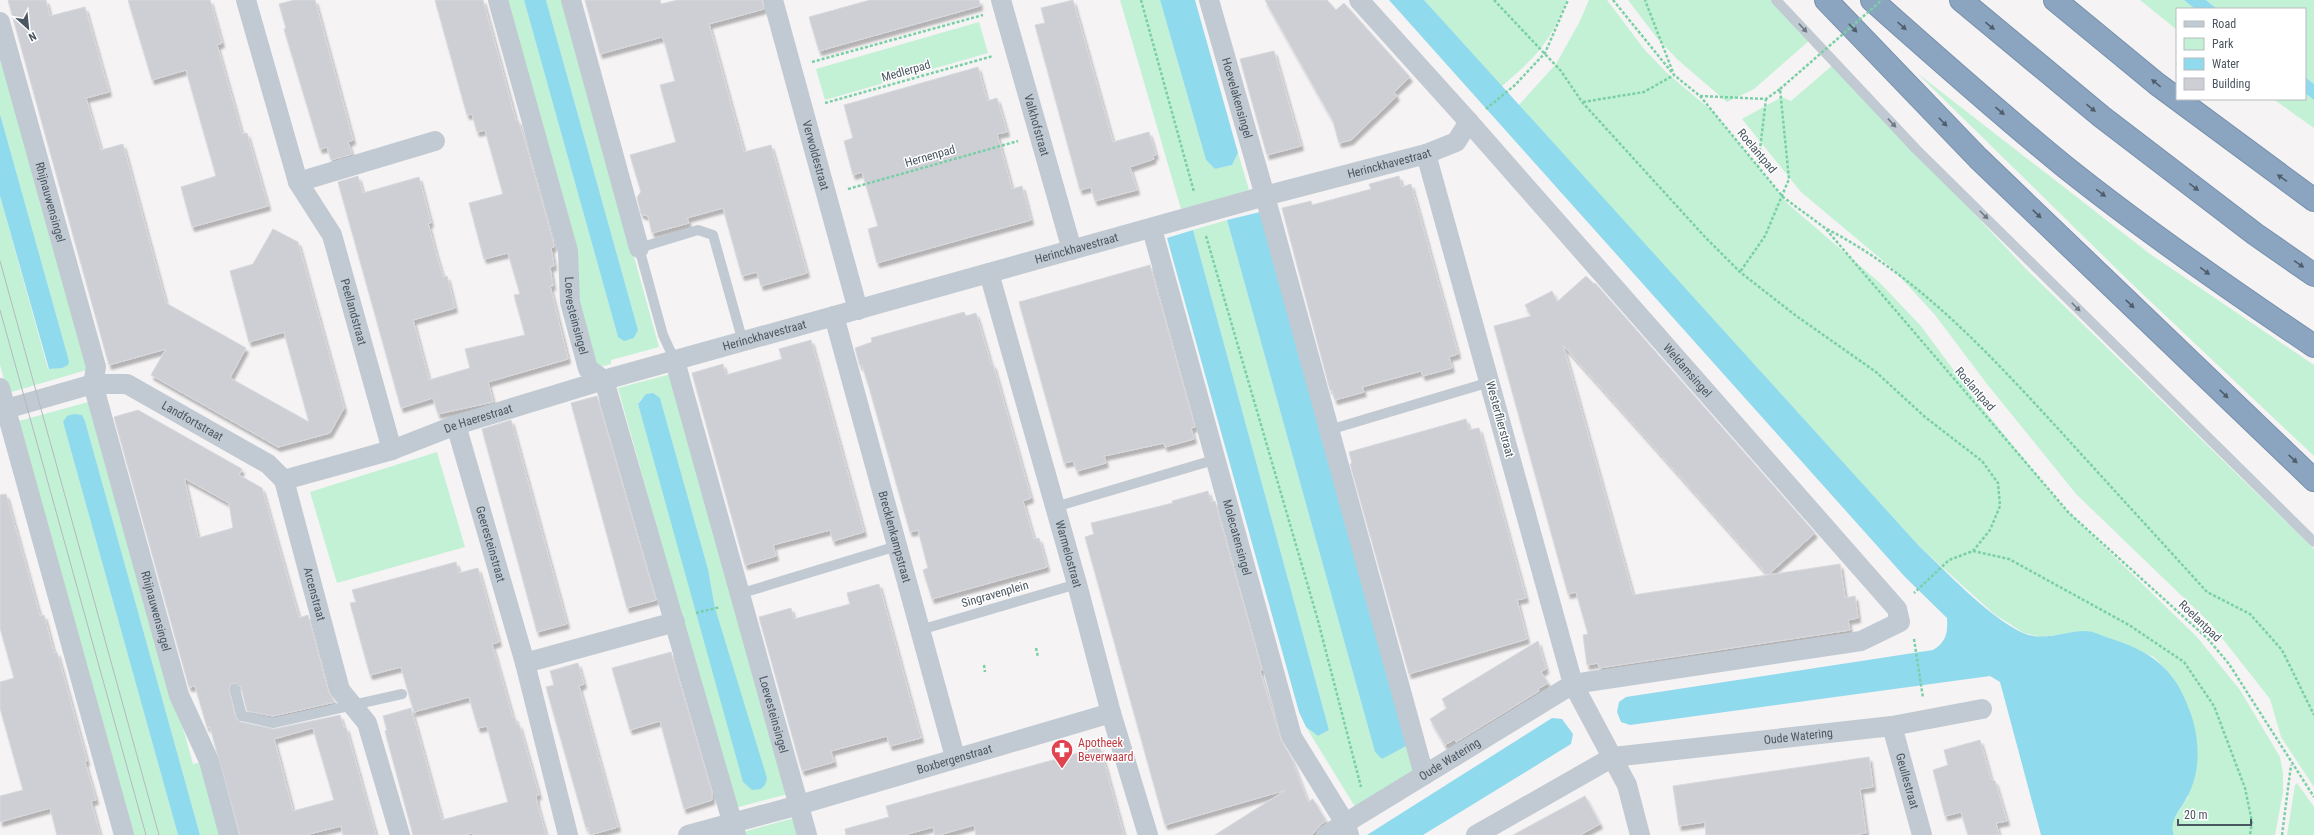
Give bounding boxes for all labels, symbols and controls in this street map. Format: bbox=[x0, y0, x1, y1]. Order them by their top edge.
north arrow bbox=[8, 8, 48, 48]
legend bbox=[2176, 8, 2306, 100]
text: Road bbox=[2212, 17, 2236, 31]
one-way arrow bbox=[1897, 21, 1906, 30]
one-way arrow bbox=[1985, 21, 1995, 30]
one-way arrow bbox=[1848, 23, 1858, 33]
one-way arrow bbox=[1798, 24, 1807, 33]
text: N bbox=[26, 29, 38, 44]
text: Park bbox=[2212, 37, 2234, 51]
street label: Hoevelakensingel bbox=[1219, 56, 1255, 140]
street label: Medlerpad bbox=[880, 57, 932, 85]
text: Water bbox=[2212, 57, 2240, 71]
text: Building bbox=[2212, 77, 2250, 91]
one-way arrow bbox=[2150, 79, 2161, 88]
street label: Valkhofstraat bbox=[1021, 93, 1052, 158]
one-way arrow bbox=[2086, 103, 2096, 112]
one-way arrow bbox=[1994, 107, 2005, 116]
one-way arrow bbox=[1938, 117, 1948, 127]
one-way arrow bbox=[1887, 118, 1897, 128]
street label: Verwoldestraat bbox=[799, 119, 832, 192]
street label: Roelantpad bbox=[1734, 126, 1780, 176]
street label: Hernenpad bbox=[903, 142, 957, 170]
street label: Herinckhavestraat bbox=[1346, 145, 1434, 181]
street label: Rhijnauwensingel bbox=[32, 160, 68, 244]
one-way arrow bbox=[2277, 174, 2287, 182]
one-way arrow bbox=[2188, 183, 2199, 191]
one-way arrow bbox=[2095, 189, 2106, 197]
one-way arrow bbox=[2032, 209, 2041, 218]
one-way arrow bbox=[1979, 211, 1989, 220]
street label: Herinckhavestraat bbox=[1033, 230, 1120, 267]
one-way arrow bbox=[2293, 260, 2304, 268]
one-way arrow bbox=[2200, 266, 2210, 274]
street label: Loevesteinsingel bbox=[562, 276, 591, 356]
street label: Peellandstraat bbox=[338, 277, 369, 347]
one-way arrow bbox=[2125, 299, 2135, 309]
one-way arrow bbox=[2071, 302, 2081, 312]
street label: Herinckhavestraat bbox=[721, 317, 808, 354]
street label: Weldamsingel bbox=[1660, 341, 1715, 400]
street label: Roelantpad bbox=[1952, 364, 1998, 414]
street label: Westerflierstraat bbox=[1483, 379, 1517, 459]
one-way arrow bbox=[2219, 389, 2229, 399]
street label: Landfortstraat bbox=[159, 398, 226, 444]
street label: De Haerestraat bbox=[442, 401, 515, 436]
one-way arrow bbox=[2288, 454, 2297, 463]
street label: Brecklenkampstraat bbox=[875, 489, 914, 585]
street label: Molecatensingel bbox=[1220, 498, 1254, 577]
street label: Geeresteinstraat bbox=[473, 505, 508, 584]
street label: Warmelostraat bbox=[1052, 519, 1085, 590]
street label: Arcenstraat bbox=[301, 566, 328, 623]
street label: Rhijnauwensingel bbox=[138, 569, 174, 653]
street label: Singravenplein bbox=[960, 578, 1030, 610]
street label: Roelantpad bbox=[2176, 597, 2224, 645]
street label: Loevesteinsingel bbox=[756, 674, 791, 755]
street label: Oude Watering bbox=[1763, 726, 1834, 747]
street label: Oude Watering bbox=[1416, 735, 1483, 783]
place label: Apotheek Beverwaard bbox=[1078, 736, 1133, 764]
pharmacy icon: Apotheek Beverwaard bbox=[1049, 737, 1075, 770]
street label: Boxbergenstraat bbox=[915, 741, 994, 777]
street label: Geullestraat bbox=[1893, 752, 1922, 811]
scale bar bbox=[2178, 801, 2251, 827]
text: 20 m bbox=[2184, 808, 2208, 822]

